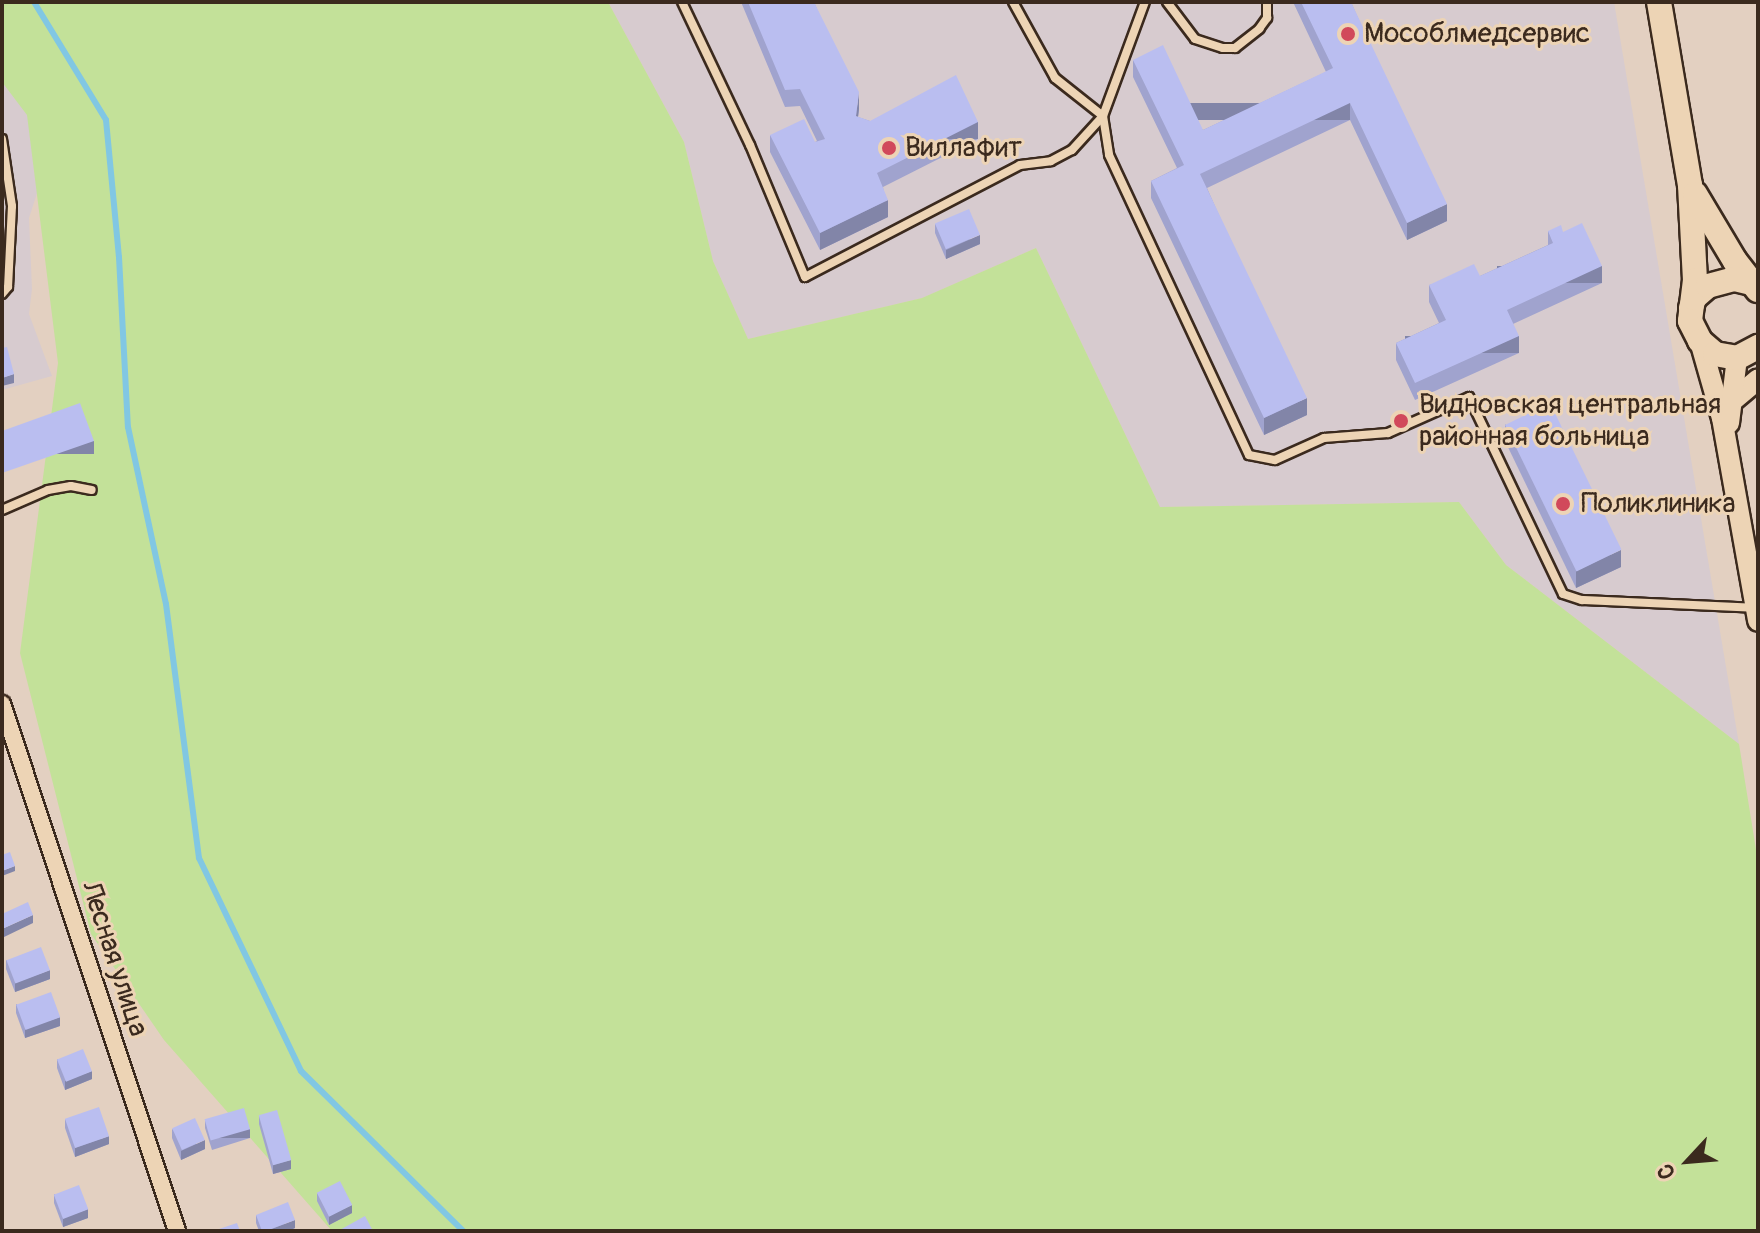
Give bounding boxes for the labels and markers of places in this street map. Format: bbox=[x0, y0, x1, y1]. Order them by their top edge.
place label: Мособлмедсервис bbox=[1364, 17, 1590, 51]
marker: Мособлмедсервис bbox=[1339, 25, 1357, 43]
place label: Виллафит bbox=[905, 131, 1022, 165]
marker: Виллафит bbox=[880, 139, 898, 157]
place label: Видновская центральная районная больница bbox=[1419, 388, 1721, 454]
marker: Видновская центральная районная больница bbox=[1390, 410, 1412, 432]
place label: Поликлиника bbox=[1581, 487, 1736, 521]
marker: Поликлиника bbox=[1552, 493, 1574, 515]

